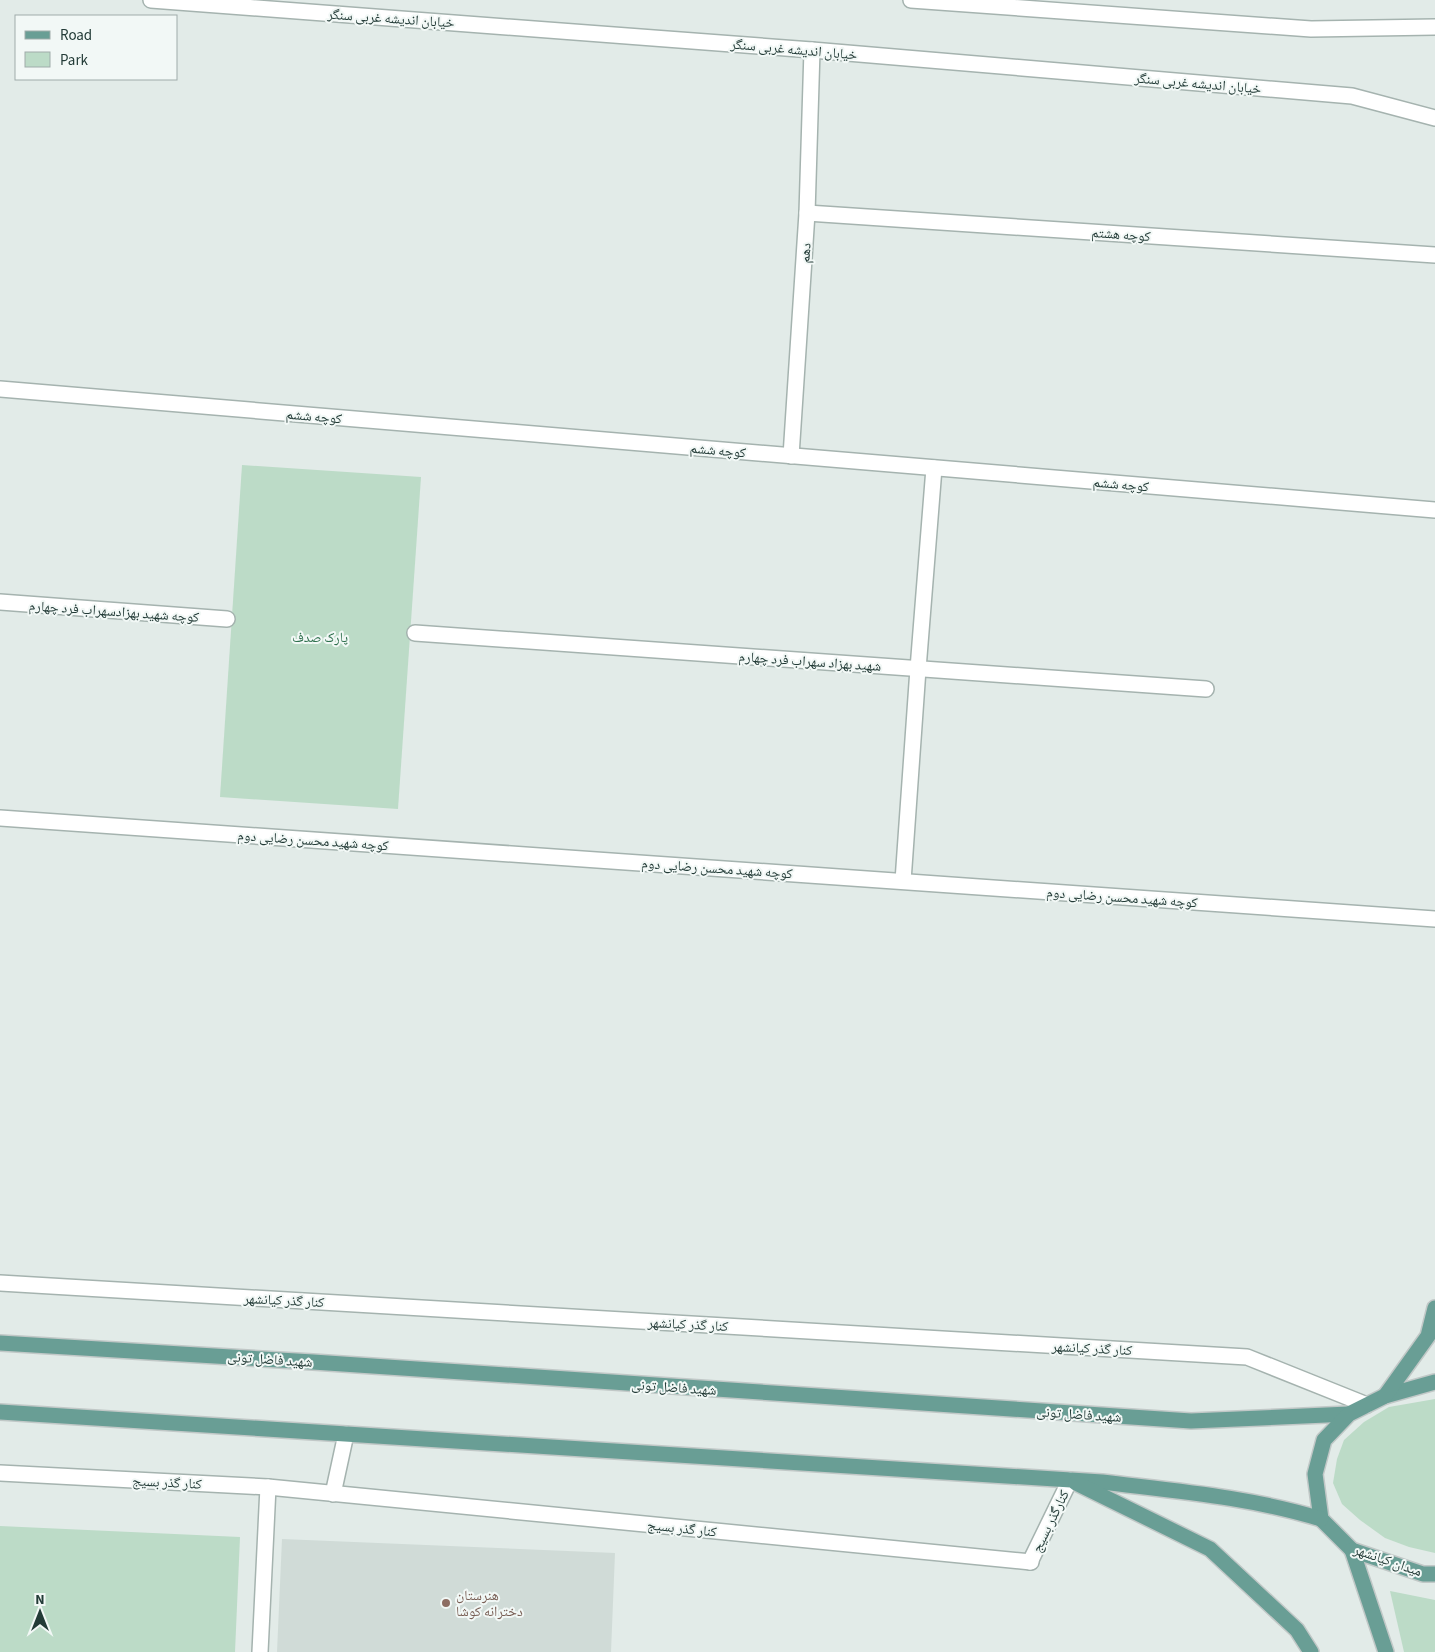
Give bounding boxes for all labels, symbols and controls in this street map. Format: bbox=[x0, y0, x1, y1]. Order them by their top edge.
street label: خیابان اندیشه غربی سنگر bbox=[326, 5, 455, 33]
legend bbox=[15, 15, 178, 80]
text: Road bbox=[60, 25, 92, 46]
street label: خیابان اندیشه غربی سنگر bbox=[729, 34, 858, 66]
text: Park bbox=[60, 50, 89, 71]
street label: خیابان اندیشه غربی سنگر bbox=[1133, 68, 1262, 100]
street label: کوچه هشتم bbox=[1091, 223, 1151, 247]
street label: دهم bbox=[795, 242, 817, 264]
street label: کوچه ششم bbox=[285, 405, 343, 429]
street label: کوچه ششم bbox=[689, 439, 747, 463]
street label: کوچه ششم bbox=[1092, 473, 1150, 497]
street label: کوچه شهید بهزادسهراب فرد چهارم bbox=[28, 596, 200, 628]
park label: پارک صدف bbox=[292, 628, 348, 648]
street label: شهید بهزاد سهراب فرد چهارم bbox=[738, 647, 882, 677]
street label: کوچه شهید محسن رضایی دوم bbox=[237, 826, 390, 856]
street label: کوچه شهید محسن رضایی دوم bbox=[641, 854, 794, 884]
street label: کوچه شهید محسن رضایی دوم bbox=[1046, 883, 1199, 913]
street label: کنار گذر کیانشهر bbox=[242, 1289, 325, 1313]
street label: کنار گذر کیانشهر bbox=[646, 1313, 729, 1337]
street label: کنار گذر کیانشهر bbox=[1050, 1337, 1133, 1361]
street label: شهید فاضل تونی bbox=[227, 1347, 313, 1373]
street label: شهید فاضل تونی bbox=[631, 1375, 717, 1401]
street label: شهید فاضل تونی bbox=[1036, 1402, 1122, 1428]
street label: کنار گذر بسیج bbox=[132, 1471, 203, 1495]
street label: کنارگذر بسیج bbox=[1027, 1487, 1075, 1556]
street label: کنار گذر بسیج bbox=[646, 1515, 718, 1543]
street label: میدان کیانشهر bbox=[1350, 1540, 1424, 1582]
place label: هنرستان دخترانه کوشا bbox=[456, 1586, 523, 1622]
north arrow bbox=[15, 1587, 65, 1637]
text: N bbox=[35, 1590, 45, 1610]
marker: هنرستان دخترانه کوشا bbox=[440, 1597, 452, 1609]

